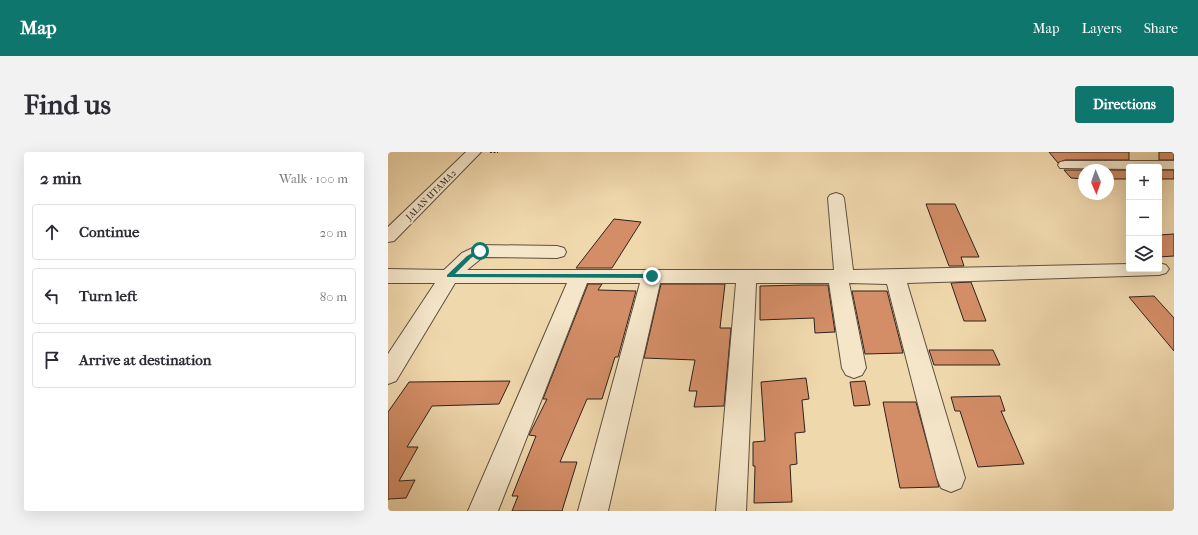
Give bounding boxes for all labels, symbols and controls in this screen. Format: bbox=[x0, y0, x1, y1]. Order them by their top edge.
text: Map bbox=[20, 17, 56, 39]
text: Map bbox=[1033, 20, 1060, 37]
text: Layers bbox=[1082, 20, 1122, 37]
text: Share bbox=[1144, 20, 1178, 37]
button: Directions bbox=[1075, 86, 1174, 123]
text: Find us bbox=[24, 88, 111, 121]
north arrow bbox=[1078, 164, 1114, 200]
map controls bbox=[1126, 164, 1162, 272]
button: + bbox=[1126, 164, 1162, 200]
text: 2 min bbox=[40, 168, 81, 188]
street label: JALAN UTAMA2 bbox=[403, 168, 458, 223]
text: Walk · 100 m bbox=[279, 171, 348, 186]
button: − bbox=[1126, 200, 1162, 236]
icon: ahead bbox=[41, 221, 63, 243]
text: Continue bbox=[79, 223, 139, 241]
text: 20 m bbox=[320, 225, 347, 240]
button: layers bbox=[1126, 236, 1162, 272]
route start bbox=[471, 242, 489, 260]
route end bbox=[643, 267, 661, 285]
icon: left bbox=[41, 285, 63, 307]
text: Turn left bbox=[79, 287, 137, 305]
text: 80 m bbox=[320, 289, 347, 304]
icon: arrive bbox=[41, 349, 63, 371]
text: Arrive at destination bbox=[79, 351, 211, 369]

